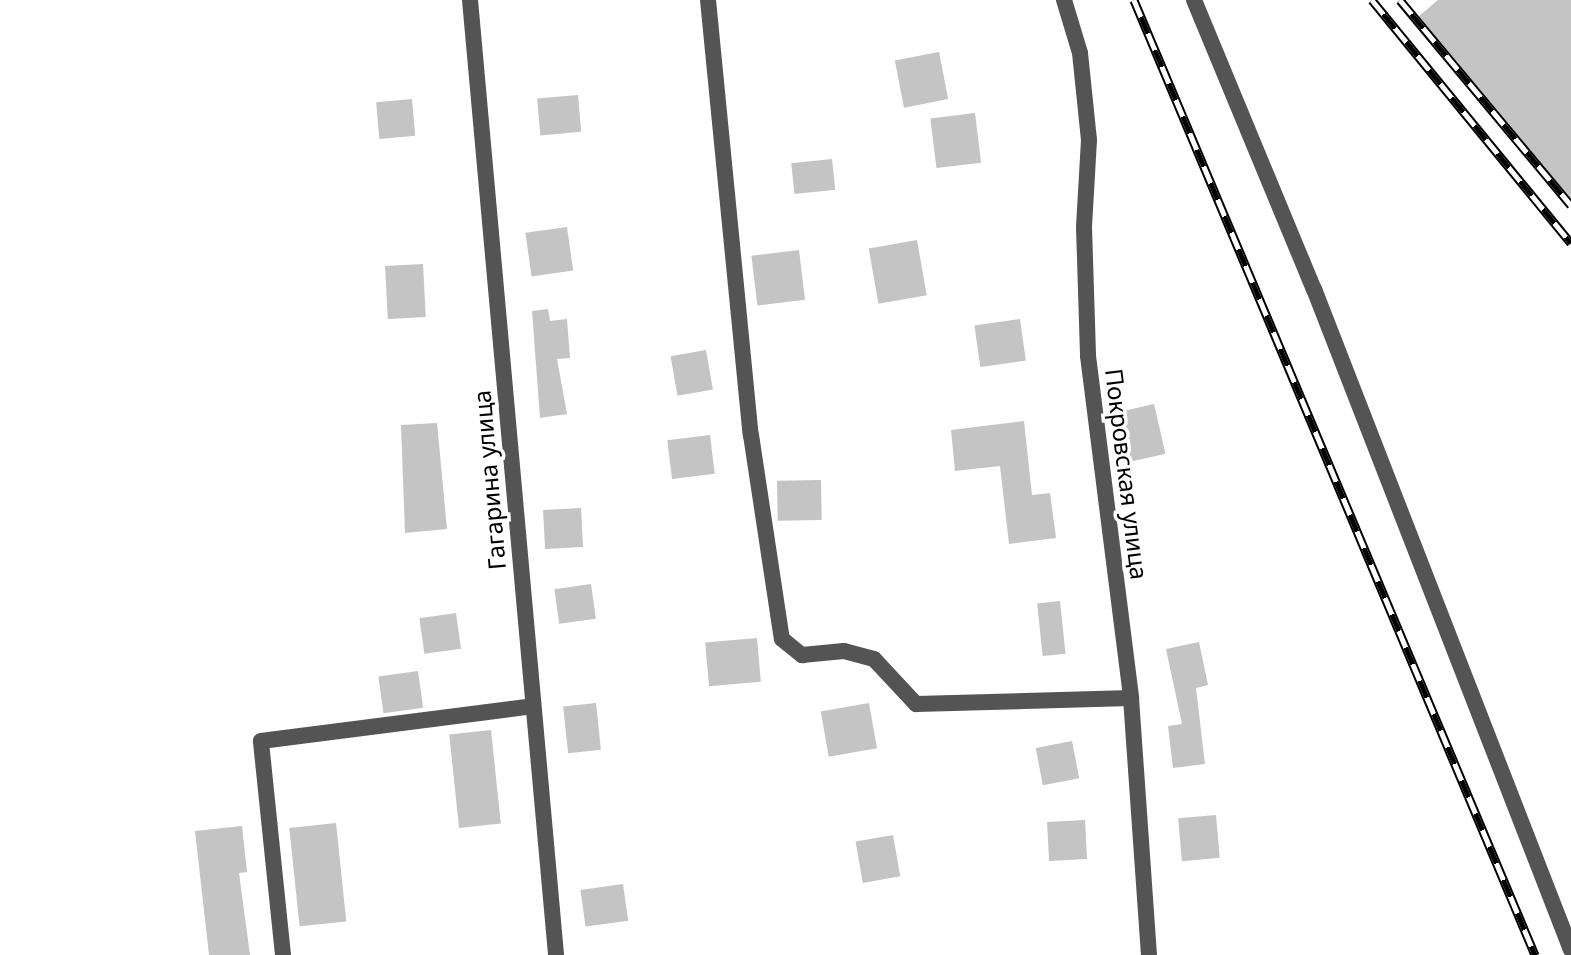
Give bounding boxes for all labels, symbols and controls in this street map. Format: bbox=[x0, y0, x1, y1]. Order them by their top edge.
street label: Покровская улица bbox=[1100, 367, 1154, 581]
street label: Гагарина улица bbox=[467, 389, 511, 571]

